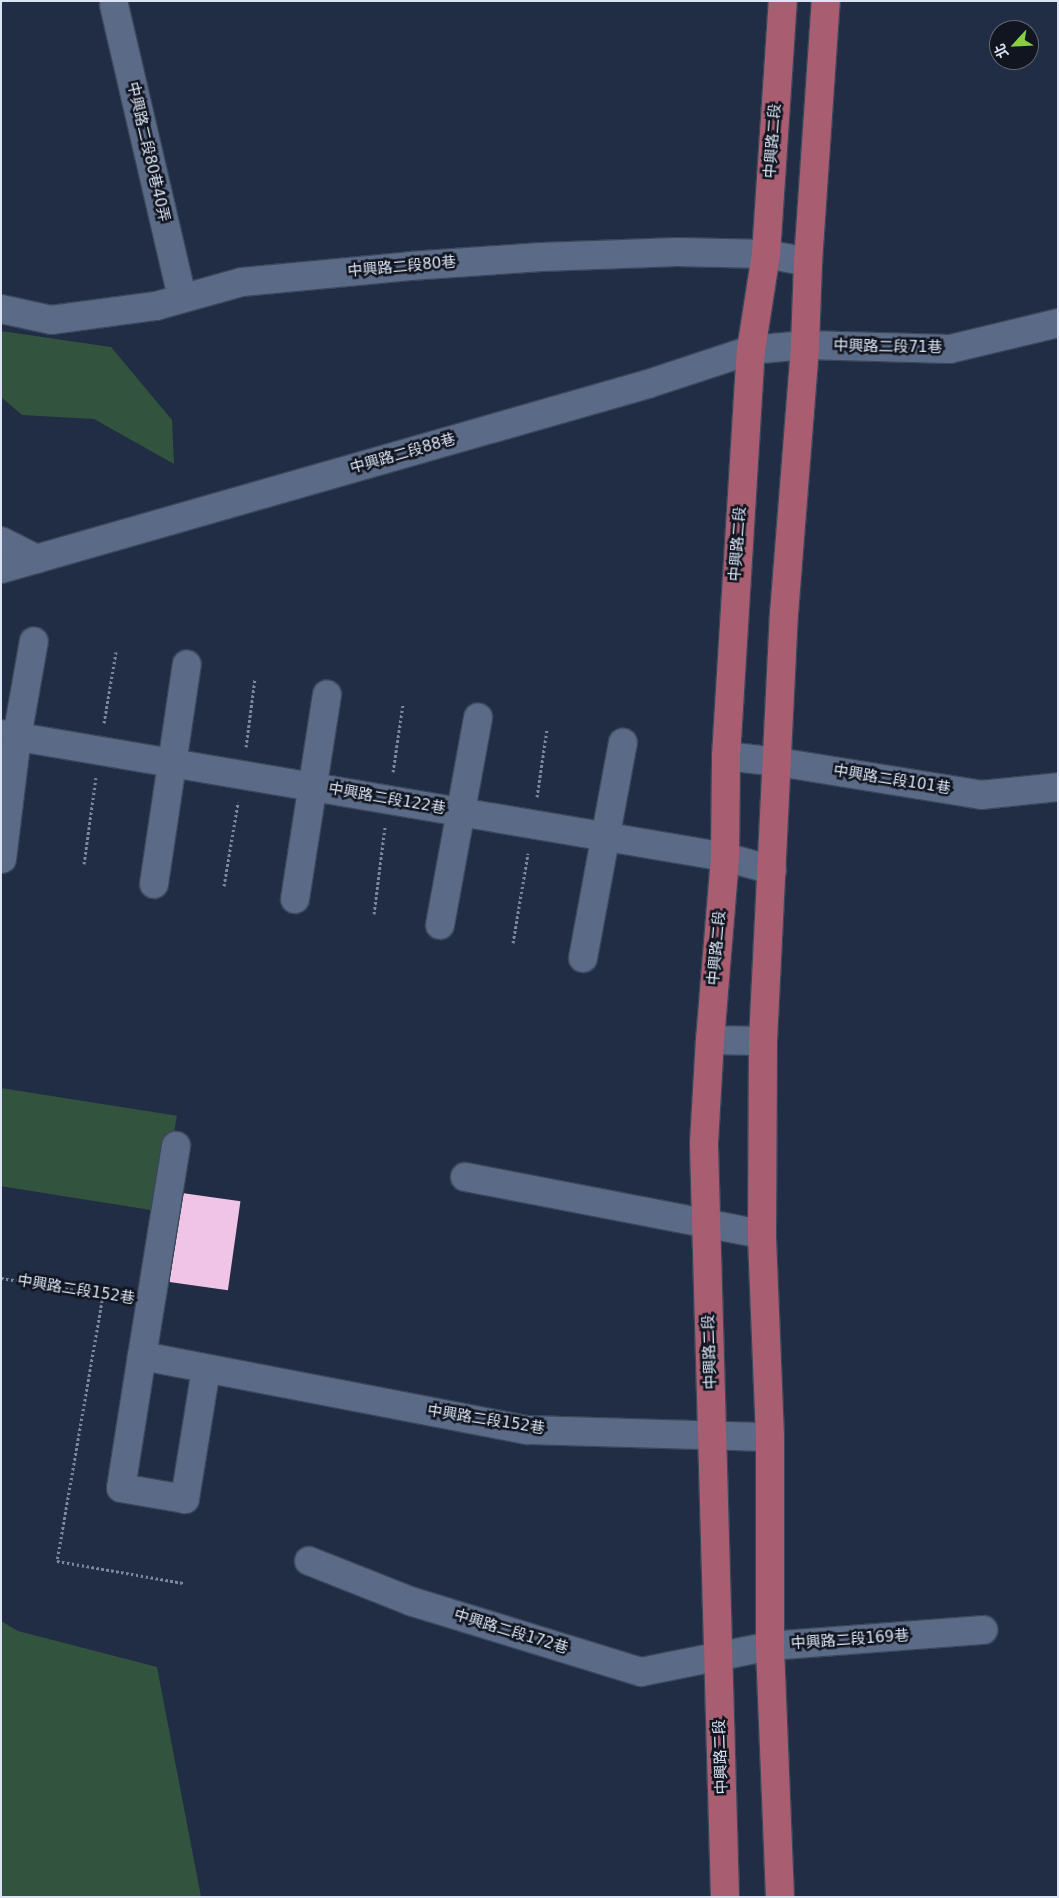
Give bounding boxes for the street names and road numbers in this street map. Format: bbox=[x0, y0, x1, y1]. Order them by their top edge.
street label: 中興路二段80巷40弄 bbox=[123, 80, 173, 224]
street label: 中興路二段 bbox=[761, 103, 785, 179]
street label: 中興路二段80巷 bbox=[347, 253, 457, 281]
street label: 中興路二段71巷 bbox=[833, 337, 943, 357]
street label: 中興路二段88巷 bbox=[348, 430, 458, 478]
street label: 中興路二段 bbox=[726, 506, 750, 582]
street label: 中興路二段101巷 bbox=[832, 762, 952, 798]
street label: 中興路二段122巷 bbox=[327, 780, 447, 818]
street label: 中興路二段 bbox=[705, 910, 729, 986]
street label: 中興路二段152巷 bbox=[16, 1272, 136, 1308]
street label: 中興路二段 bbox=[700, 1314, 720, 1390]
street label: 中興路二段152巷 bbox=[426, 1402, 546, 1438]
street label: 中興路二段172巷 bbox=[452, 1606, 570, 1658]
street label: 中興路二段169巷 bbox=[790, 1627, 910, 1653]
street label: 中興路二段 bbox=[711, 1719, 731, 1795]

